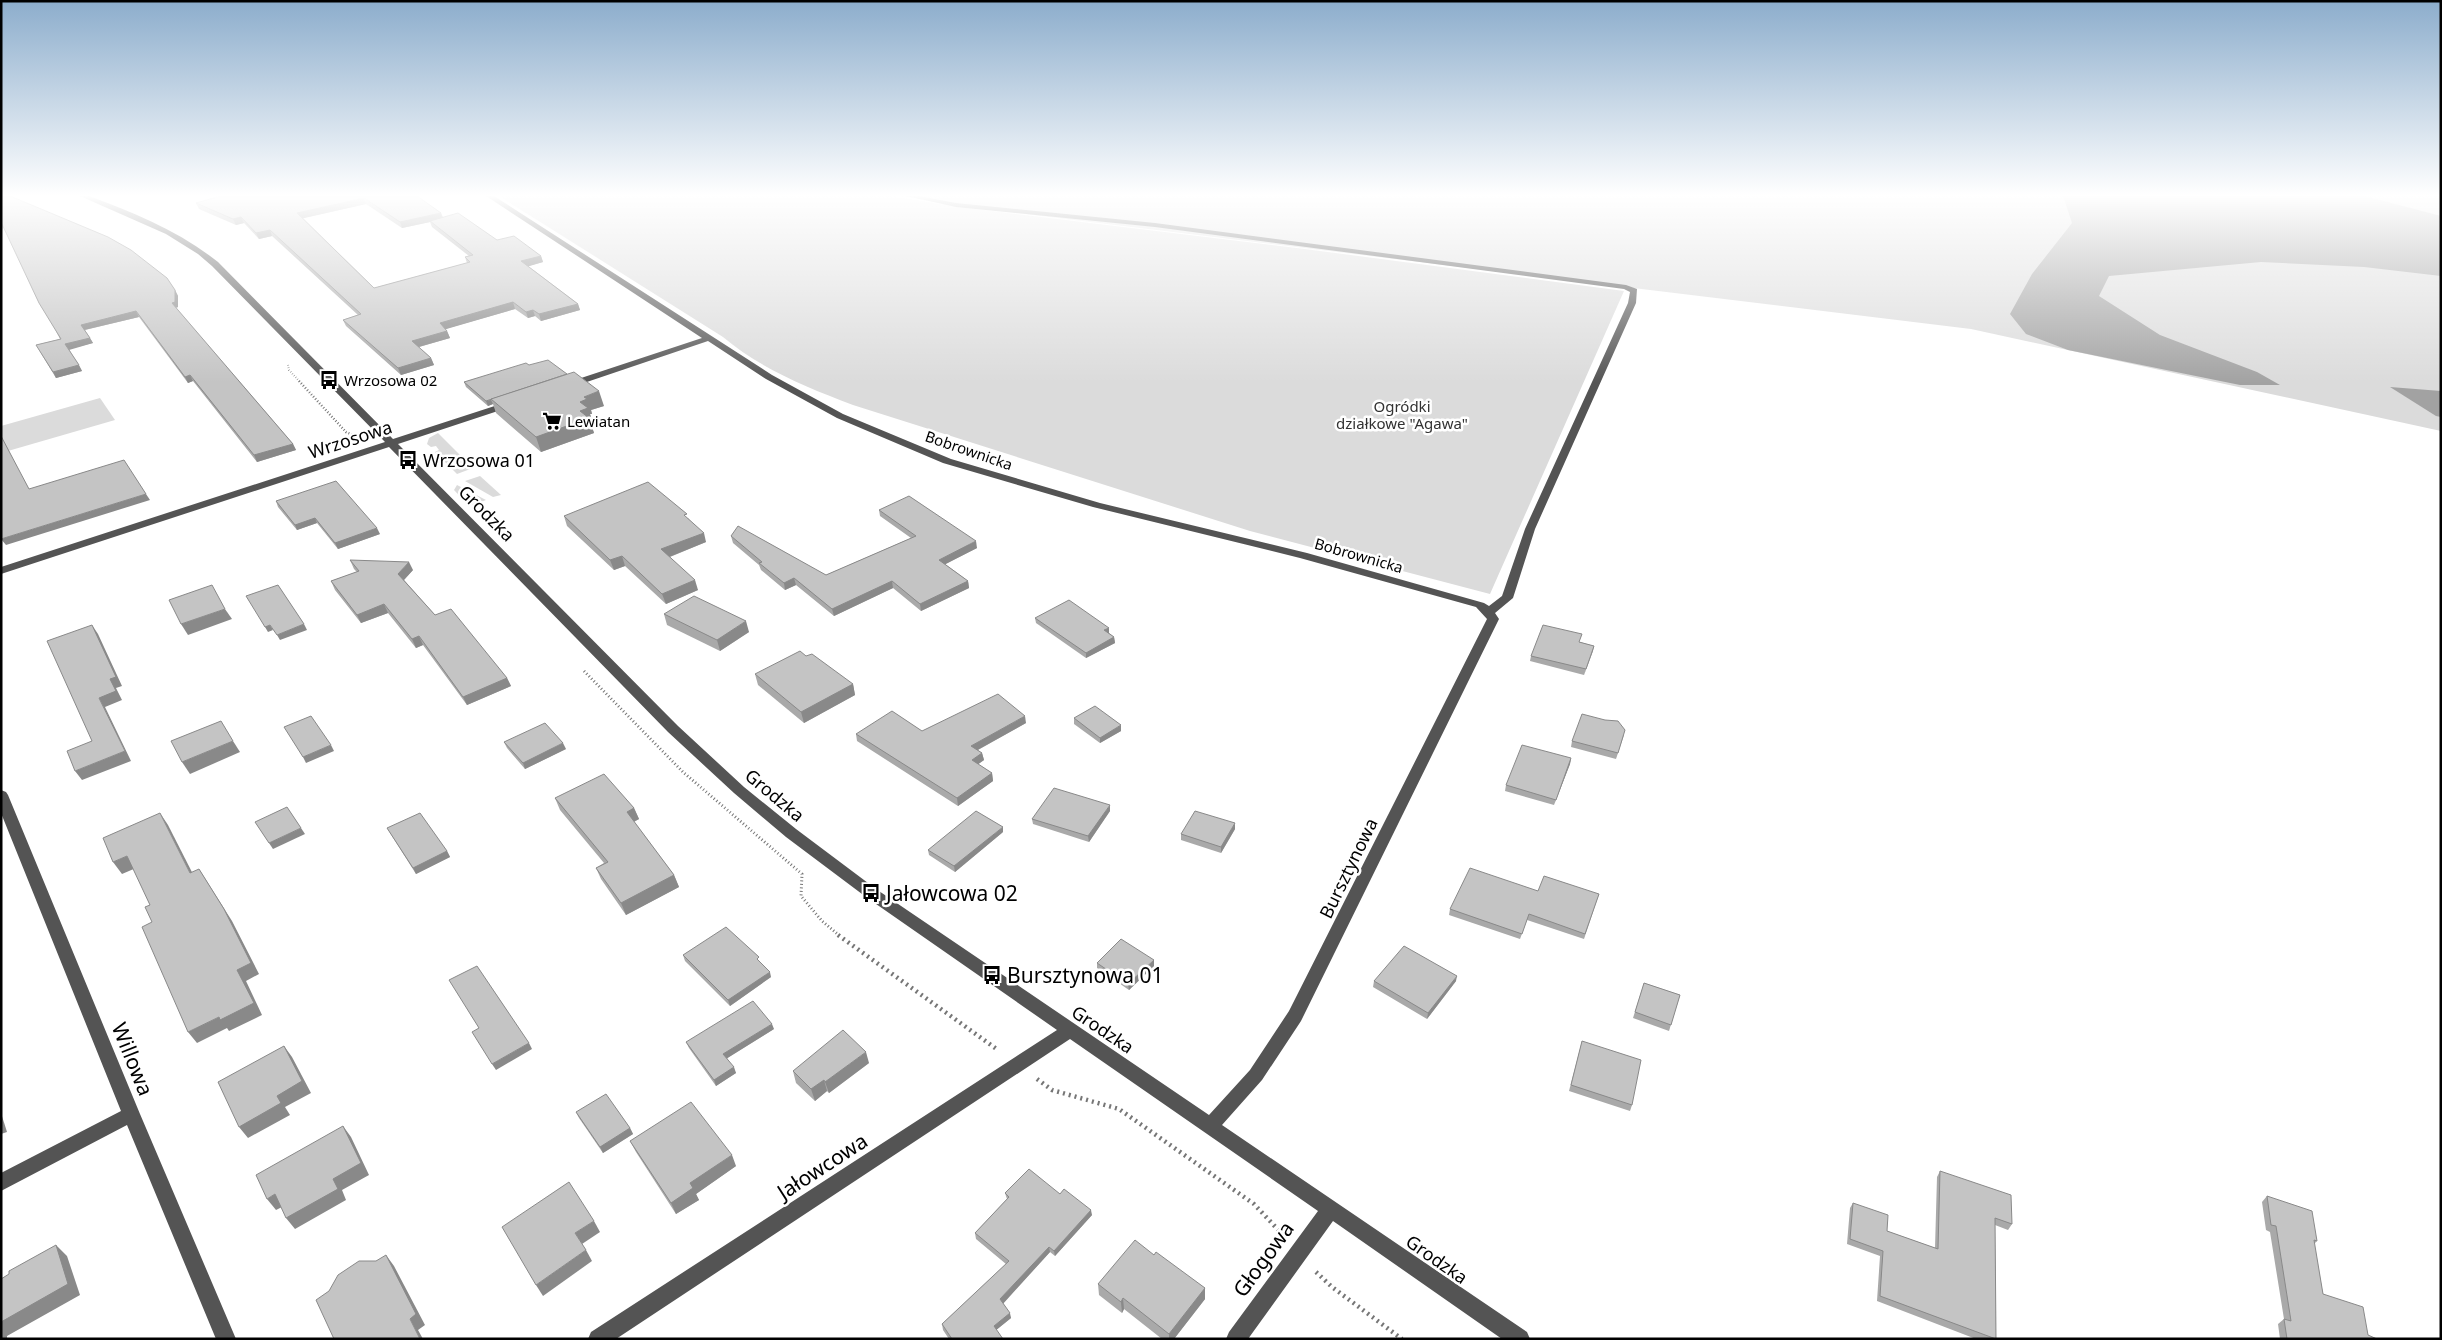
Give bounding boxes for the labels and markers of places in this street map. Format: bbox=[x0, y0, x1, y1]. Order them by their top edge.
bus stop icon: Wrzosowa 02 bbox=[318, 369, 340, 391]
place label: Wrzosowa 02 bbox=[344, 370, 437, 390]
supermarket icon: Lewiatan bbox=[541, 410, 563, 432]
place label: Lewiatan bbox=[567, 411, 630, 431]
place label: Wrzosowa 01 bbox=[423, 448, 535, 472]
bus stop icon: Wrzosowa 01 bbox=[397, 449, 419, 471]
place label: Jałowcowa 02 bbox=[884, 879, 1018, 907]
bus stop icon: Jałowcowa 02 bbox=[860, 882, 882, 904]
place label: Bursztynowa 01 bbox=[1007, 961, 1164, 989]
bus stop icon: Bursztynowa 01 bbox=[981, 964, 1003, 986]

